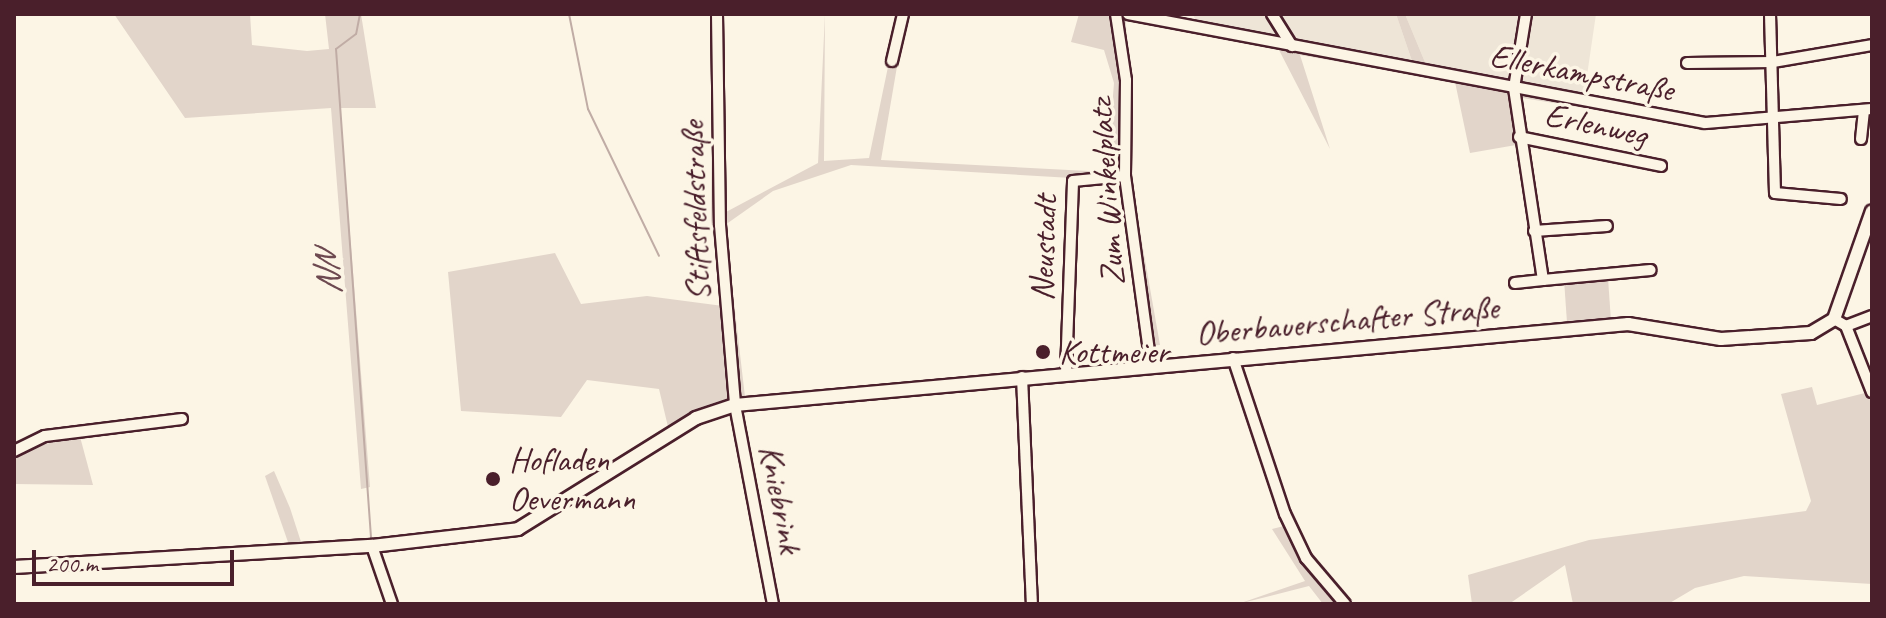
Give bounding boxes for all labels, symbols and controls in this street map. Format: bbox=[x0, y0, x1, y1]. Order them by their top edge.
street label: Ellerkampstraße bbox=[1487, 34, 1677, 110]
street label: Erlenweg bbox=[1541, 93, 1651, 155]
street label: Zum Winkelplatz bbox=[1079, 97, 1133, 287]
street label: Stiftsfeldstraße bbox=[671, 120, 719, 302]
street label: Neustadt bbox=[1021, 194, 1065, 302]
water label: NN bbox=[305, 252, 351, 296]
street label: Oberbauerschafter Straße bbox=[1194, 286, 1500, 354]
place label: Kottmeier bbox=[1059, 332, 1168, 372]
marker: Kottmeier bbox=[1034, 343, 1052, 361]
place label: Hofladen Oevermann bbox=[509, 439, 635, 518]
street label: Kniebrink bbox=[751, 441, 811, 557]
marker: Hofladen Oevermann bbox=[484, 470, 502, 488]
scale bar bbox=[36, 534, 238, 584]
text: 200 m bbox=[46, 549, 98, 579]

